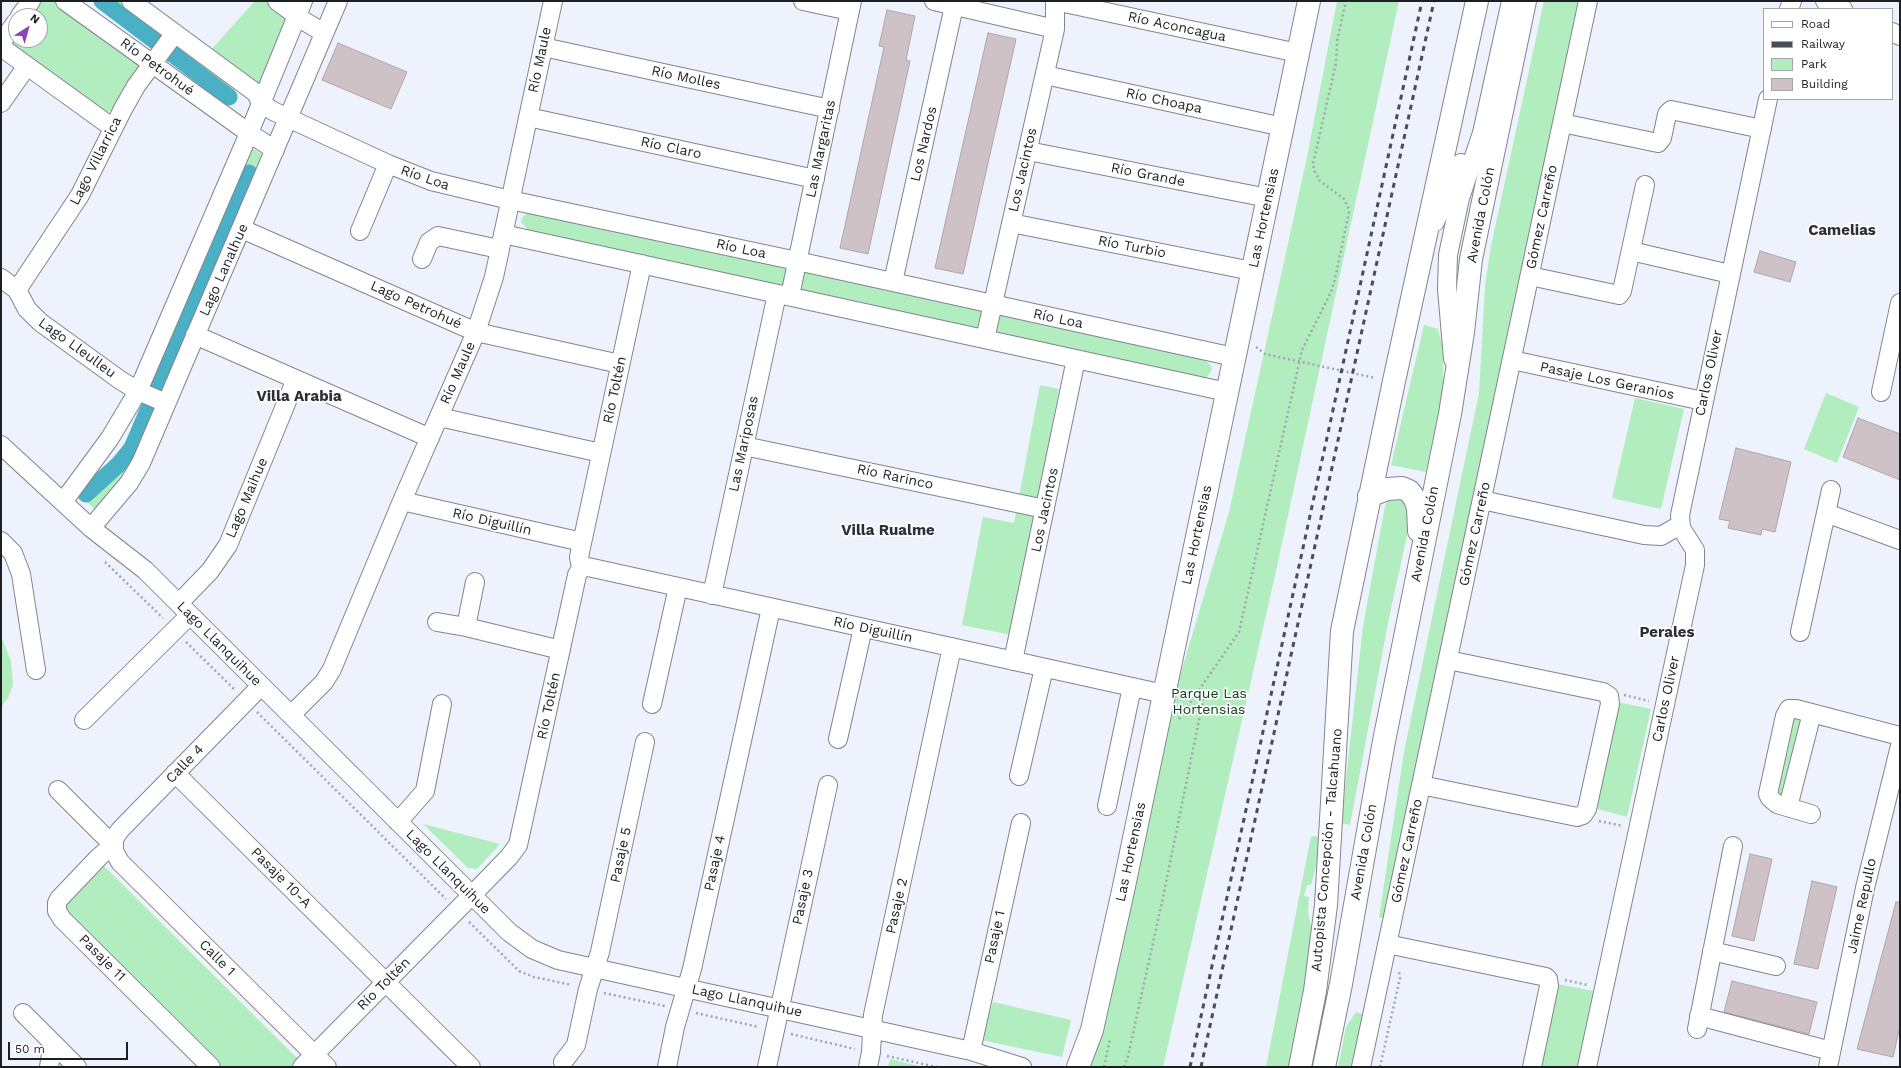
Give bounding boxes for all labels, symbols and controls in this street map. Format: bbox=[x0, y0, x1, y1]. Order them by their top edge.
north arrow bbox=[8, 8, 48, 48]
street label: Río Aconcagua bbox=[1126, 8, 1228, 46]
legend bbox=[1763, 8, 1893, 100]
text: N bbox=[28, 11, 42, 26]
text: Road bbox=[1801, 17, 1830, 31]
street label: Río Maule bbox=[525, 26, 555, 94]
street label: Río Petrohué bbox=[117, 34, 197, 100]
text: Railway bbox=[1801, 37, 1845, 51]
text: Park bbox=[1801, 57, 1827, 71]
street label: Río Molles bbox=[650, 62, 722, 94]
text: Building bbox=[1801, 77, 1848, 91]
street label: Río Choapa bbox=[1124, 85, 1204, 117]
street label: Las Margaritas bbox=[802, 99, 840, 199]
street label: Los Nardos bbox=[907, 105, 941, 183]
street label: Lago Villarrica bbox=[66, 114, 126, 208]
street label: Los Jacintos bbox=[1005, 126, 1041, 214]
street label: Río Claro bbox=[639, 133, 703, 163]
street label: Río Grande bbox=[1109, 160, 1187, 190]
street label: Río Loa bbox=[398, 162, 452, 194]
street label: Gómez Carreño bbox=[1523, 163, 1561, 271]
street label: Avenida Colón bbox=[1463, 166, 1499, 264]
street label: Las Hortensias bbox=[1245, 167, 1283, 269]
street label: Lago Lanalhue bbox=[196, 221, 252, 319]
district label: Camelias bbox=[1808, 222, 1876, 240]
street label: Río Turbio bbox=[1097, 232, 1167, 262]
street label: Río Loa bbox=[714, 236, 768, 262]
street label: Lago Petrohué bbox=[368, 277, 464, 333]
street label: Río Loa bbox=[1031, 306, 1085, 332]
street label: Lago Lleulleu bbox=[35, 314, 119, 382]
street label: Carlos Oliver bbox=[1692, 328, 1726, 418]
street label: Río Maule bbox=[437, 339, 479, 407]
street label: Río Toltén bbox=[600, 355, 630, 425]
street label: Pasaje Los Geranios bbox=[1538, 359, 1676, 403]
district label: Villa Arabia bbox=[256, 388, 342, 406]
street label: Las Mariposas bbox=[726, 395, 762, 493]
street label: Lago Maihue bbox=[223, 455, 271, 541]
street label: Río Rarinco bbox=[855, 461, 935, 493]
street label: Los Jacintos bbox=[1028, 466, 1062, 554]
street label: Gómez Carreño bbox=[1456, 480, 1494, 588]
street label: Las Hortensias bbox=[1178, 484, 1216, 586]
street label: Avenida Colón bbox=[1407, 485, 1443, 583]
street label: Río Diguillín bbox=[451, 505, 533, 539]
district label: Villa Rualme bbox=[841, 522, 935, 540]
street label: Lago Llanquihue bbox=[173, 598, 265, 690]
street label: Río Diguillín bbox=[832, 613, 914, 647]
district label: Perales bbox=[1639, 624, 1695, 642]
street label: Carlos Oliver bbox=[1649, 654, 1683, 744]
street label: Río Toltén bbox=[534, 671, 564, 741]
park label: Parque Las Hortensias bbox=[1171, 686, 1247, 718]
street label: Autopista Concepción - Talcahuano bbox=[1308, 728, 1346, 972]
street label: Calle 4 bbox=[162, 741, 208, 787]
street label: Gómez Carreño bbox=[1388, 797, 1426, 905]
street label: Las Hortensias bbox=[1112, 801, 1150, 903]
street label: Avenida Colón bbox=[1347, 803, 1381, 901]
street label: Lago Llanquihue bbox=[402, 826, 494, 918]
street label: Pasaje 5 bbox=[607, 826, 635, 884]
street label: Pasaje 4 bbox=[701, 833, 729, 893]
street label: Pasaje 10-A bbox=[247, 844, 315, 912]
street label: Jaime Repullo bbox=[1844, 857, 1880, 955]
street label: Pasaje 3 bbox=[789, 868, 817, 926]
street label: Pasaje 2 bbox=[882, 877, 912, 935]
street label: Pasaje 1 bbox=[981, 909, 1009, 965]
street label: Pasaje 11 bbox=[75, 931, 129, 985]
street label: Calle 1 bbox=[195, 936, 239, 980]
street label: Río Toltén bbox=[354, 954, 414, 1014]
street label: Lago Llanquihue bbox=[690, 981, 804, 1021]
scale bar bbox=[10, 1034, 130, 1060]
text: 50 m bbox=[15, 1042, 45, 1056]

